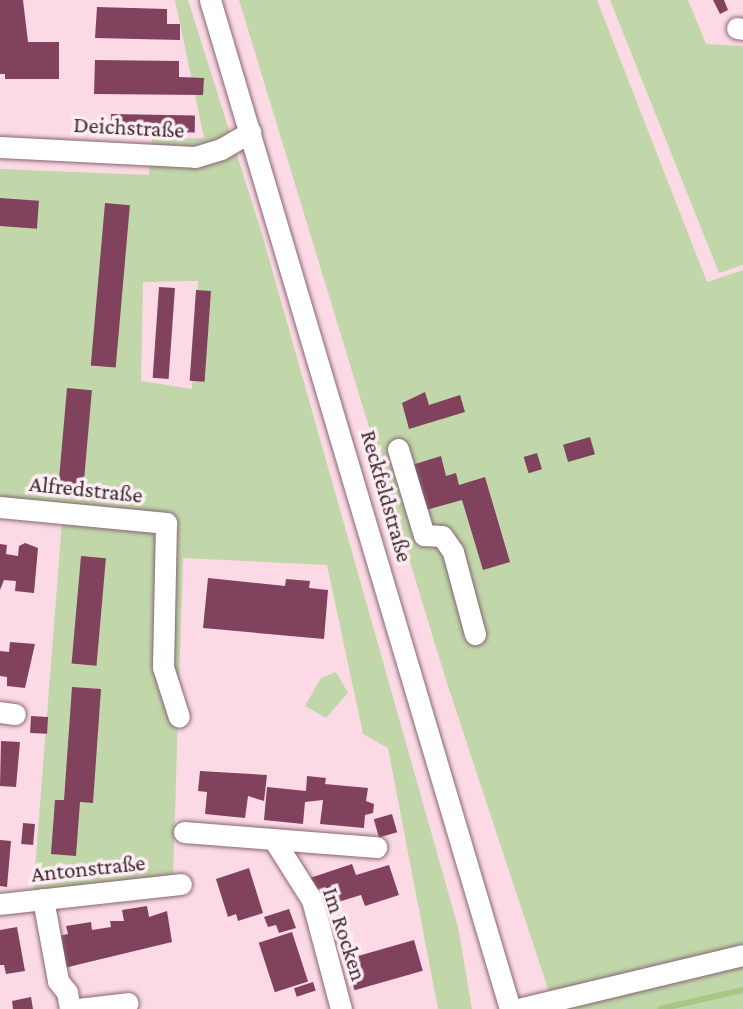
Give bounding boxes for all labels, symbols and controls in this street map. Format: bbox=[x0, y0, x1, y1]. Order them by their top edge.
street label: Deichstraße bbox=[73, 110, 185, 144]
street label: Reckfeldstraße bbox=[355, 427, 419, 565]
street label: Alfredstraße bbox=[28, 469, 144, 509]
street label: Antonstraße bbox=[30, 848, 146, 888]
street label: Im Rocken bbox=[317, 884, 373, 984]

